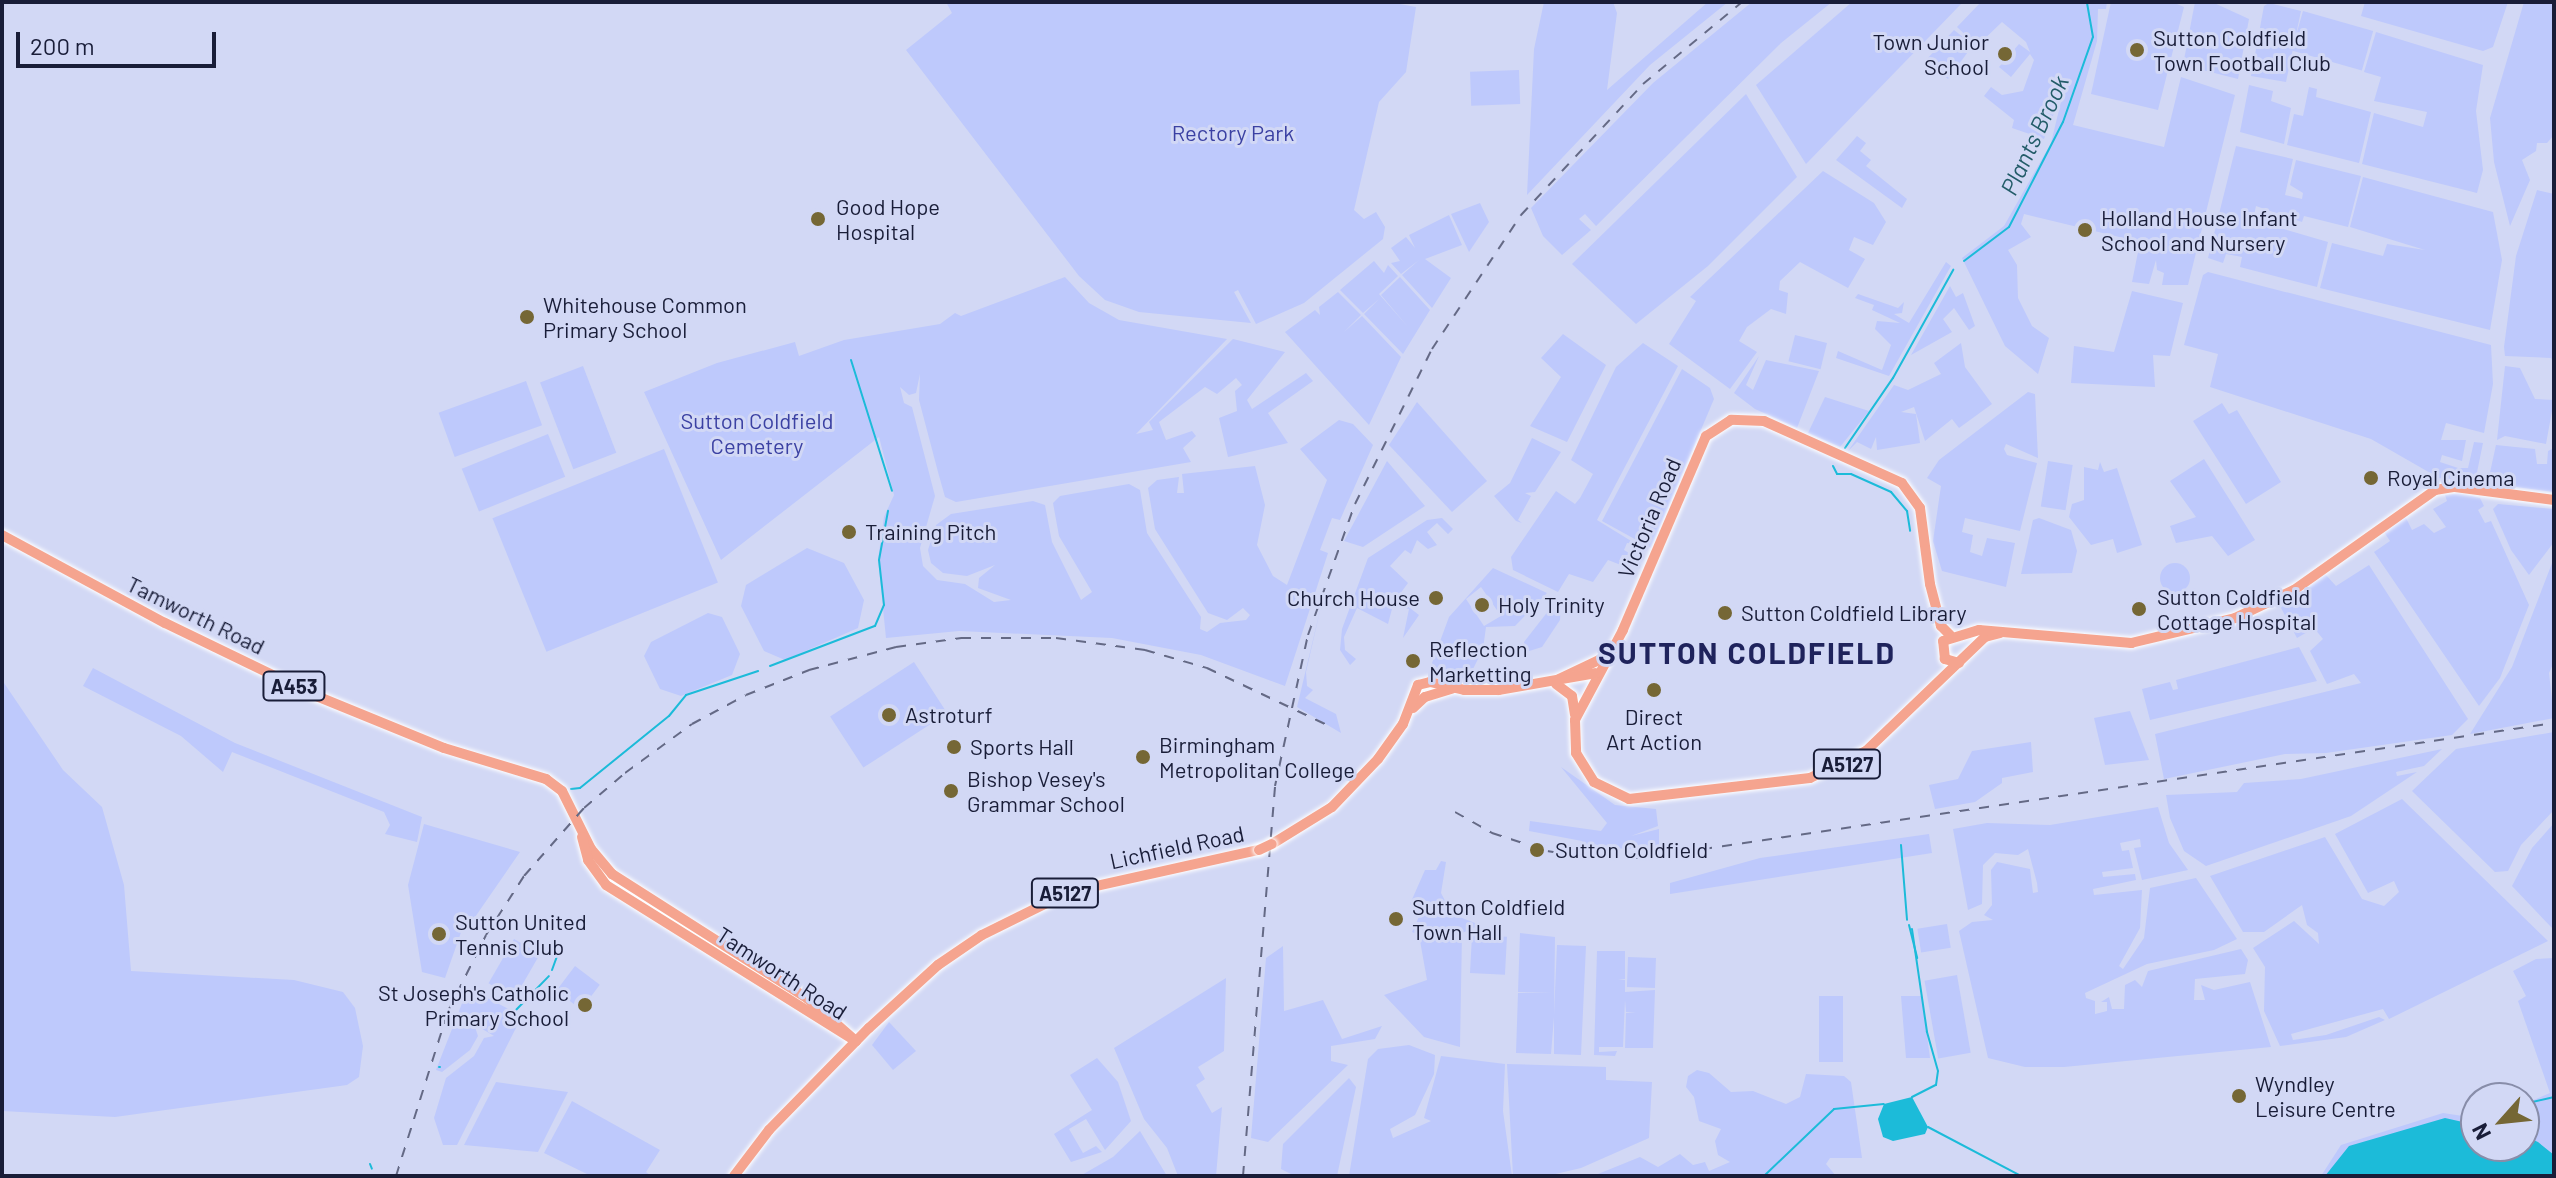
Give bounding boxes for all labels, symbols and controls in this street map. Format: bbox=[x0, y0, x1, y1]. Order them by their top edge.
scale bar bbox=[20, 16, 220, 66]
place label: Sutton Coldfield Town Football Club bbox=[2153, 24, 2331, 76]
place label: Town Junior School bbox=[1872, 28, 1989, 80]
text: 200 m bbox=[30, 31, 95, 60]
marker: Sutton Coldfield Town Football Club bbox=[2128, 41, 2146, 59]
marker: Town Junior School bbox=[1996, 45, 2014, 63]
water label: Plants Brook bbox=[1994, 71, 2074, 199]
park label: Rectory Park bbox=[1172, 120, 1294, 146]
place label: Good Hope Hospital bbox=[836, 193, 940, 244]
place label: Holland House Infant School and Nursery bbox=[2101, 204, 2298, 256]
marker: Good Hope Hospital bbox=[807, 208, 829, 230]
marker: Holland House Infant School and Nursery bbox=[2076, 221, 2094, 239]
place label: Whitehouse Common Primary School bbox=[543, 291, 747, 342]
marker: Whitehouse Common Primary School bbox=[518, 308, 536, 326]
park label: Sutton Coldfield Cemetery bbox=[680, 407, 834, 458]
street label: Victoria Road bbox=[1612, 454, 1686, 582]
place label: Royal Cinema bbox=[2387, 465, 2514, 491]
marker: Royal Cinema bbox=[2362, 469, 2380, 487]
place label: Training Pitch bbox=[865, 519, 996, 545]
marker: Training Pitch bbox=[840, 523, 858, 541]
street label: Tamworth Road bbox=[123, 570, 269, 660]
place label: Sutton Coldfield Cottage Hospital bbox=[2157, 583, 2316, 634]
place label: Church House bbox=[1287, 585, 1420, 611]
marker: Church House bbox=[1427, 589, 1445, 607]
place label: Holy Trinity bbox=[1498, 592, 1605, 618]
marker: Holy Trinity bbox=[1473, 596, 1491, 614]
marker: Sutton Coldfield Cottage Hospital bbox=[2128, 598, 2150, 620]
place label: Sutton Coldfield Library bbox=[1741, 600, 1967, 626]
marker: Sutton Coldfield Library bbox=[1716, 604, 1734, 622]
district label: SUTTON COLDFIELD bbox=[1598, 634, 1896, 670]
place label: Reflection Marketting bbox=[1429, 635, 1531, 686]
marker: Reflection Marketting bbox=[1404, 652, 1422, 670]
road number: A453 bbox=[262, 670, 326, 702]
marker: Direct Art Action bbox=[1645, 681, 1663, 699]
place label: Astroturf bbox=[905, 702, 993, 728]
place label: Direct Art Action bbox=[1606, 703, 1702, 754]
marker: Astroturf bbox=[880, 706, 898, 724]
place label: Birmingham Metropolitan College bbox=[1159, 731, 1355, 782]
place label: Sports Hall bbox=[970, 734, 1074, 760]
marker: Sports Hall bbox=[945, 738, 963, 756]
marker: Birmingham Metropolitan College bbox=[1134, 748, 1152, 766]
road number: A5127 bbox=[1811, 748, 1883, 780]
place label: Bishop Vesey's Grammar School bbox=[967, 765, 1125, 816]
marker: Bishop Vesey's Grammar School bbox=[942, 782, 960, 800]
street label: Lichfield Road bbox=[1107, 820, 1247, 874]
place label: Sutton Coldfield bbox=[1555, 837, 1708, 863]
marker: Sutton Coldfield bbox=[1526, 839, 1548, 861]
road number: A5127 bbox=[1029, 877, 1101, 909]
place label: Sutton Coldfield Town Hall bbox=[1412, 893, 1565, 944]
place label: Sutton United Tennis Club bbox=[455, 908, 587, 960]
marker: Sutton Coldfield Town Hall bbox=[1387, 910, 1405, 928]
street label: Tamworth Road bbox=[712, 921, 852, 1025]
marker: Sutton United Tennis Club bbox=[430, 925, 448, 943]
place label: St Joseph's Catholic Primary School bbox=[378, 979, 569, 1030]
marker: St Joseph's Catholic Primary School bbox=[576, 996, 594, 1014]
place label: Wyndley Leisure Centre bbox=[2255, 1070, 2396, 1122]
north arrow bbox=[2460, 1082, 2540, 1162]
marker: Wyndley Leisure Centre bbox=[2230, 1087, 2248, 1105]
text: N bbox=[2465, 1120, 2495, 1144]

